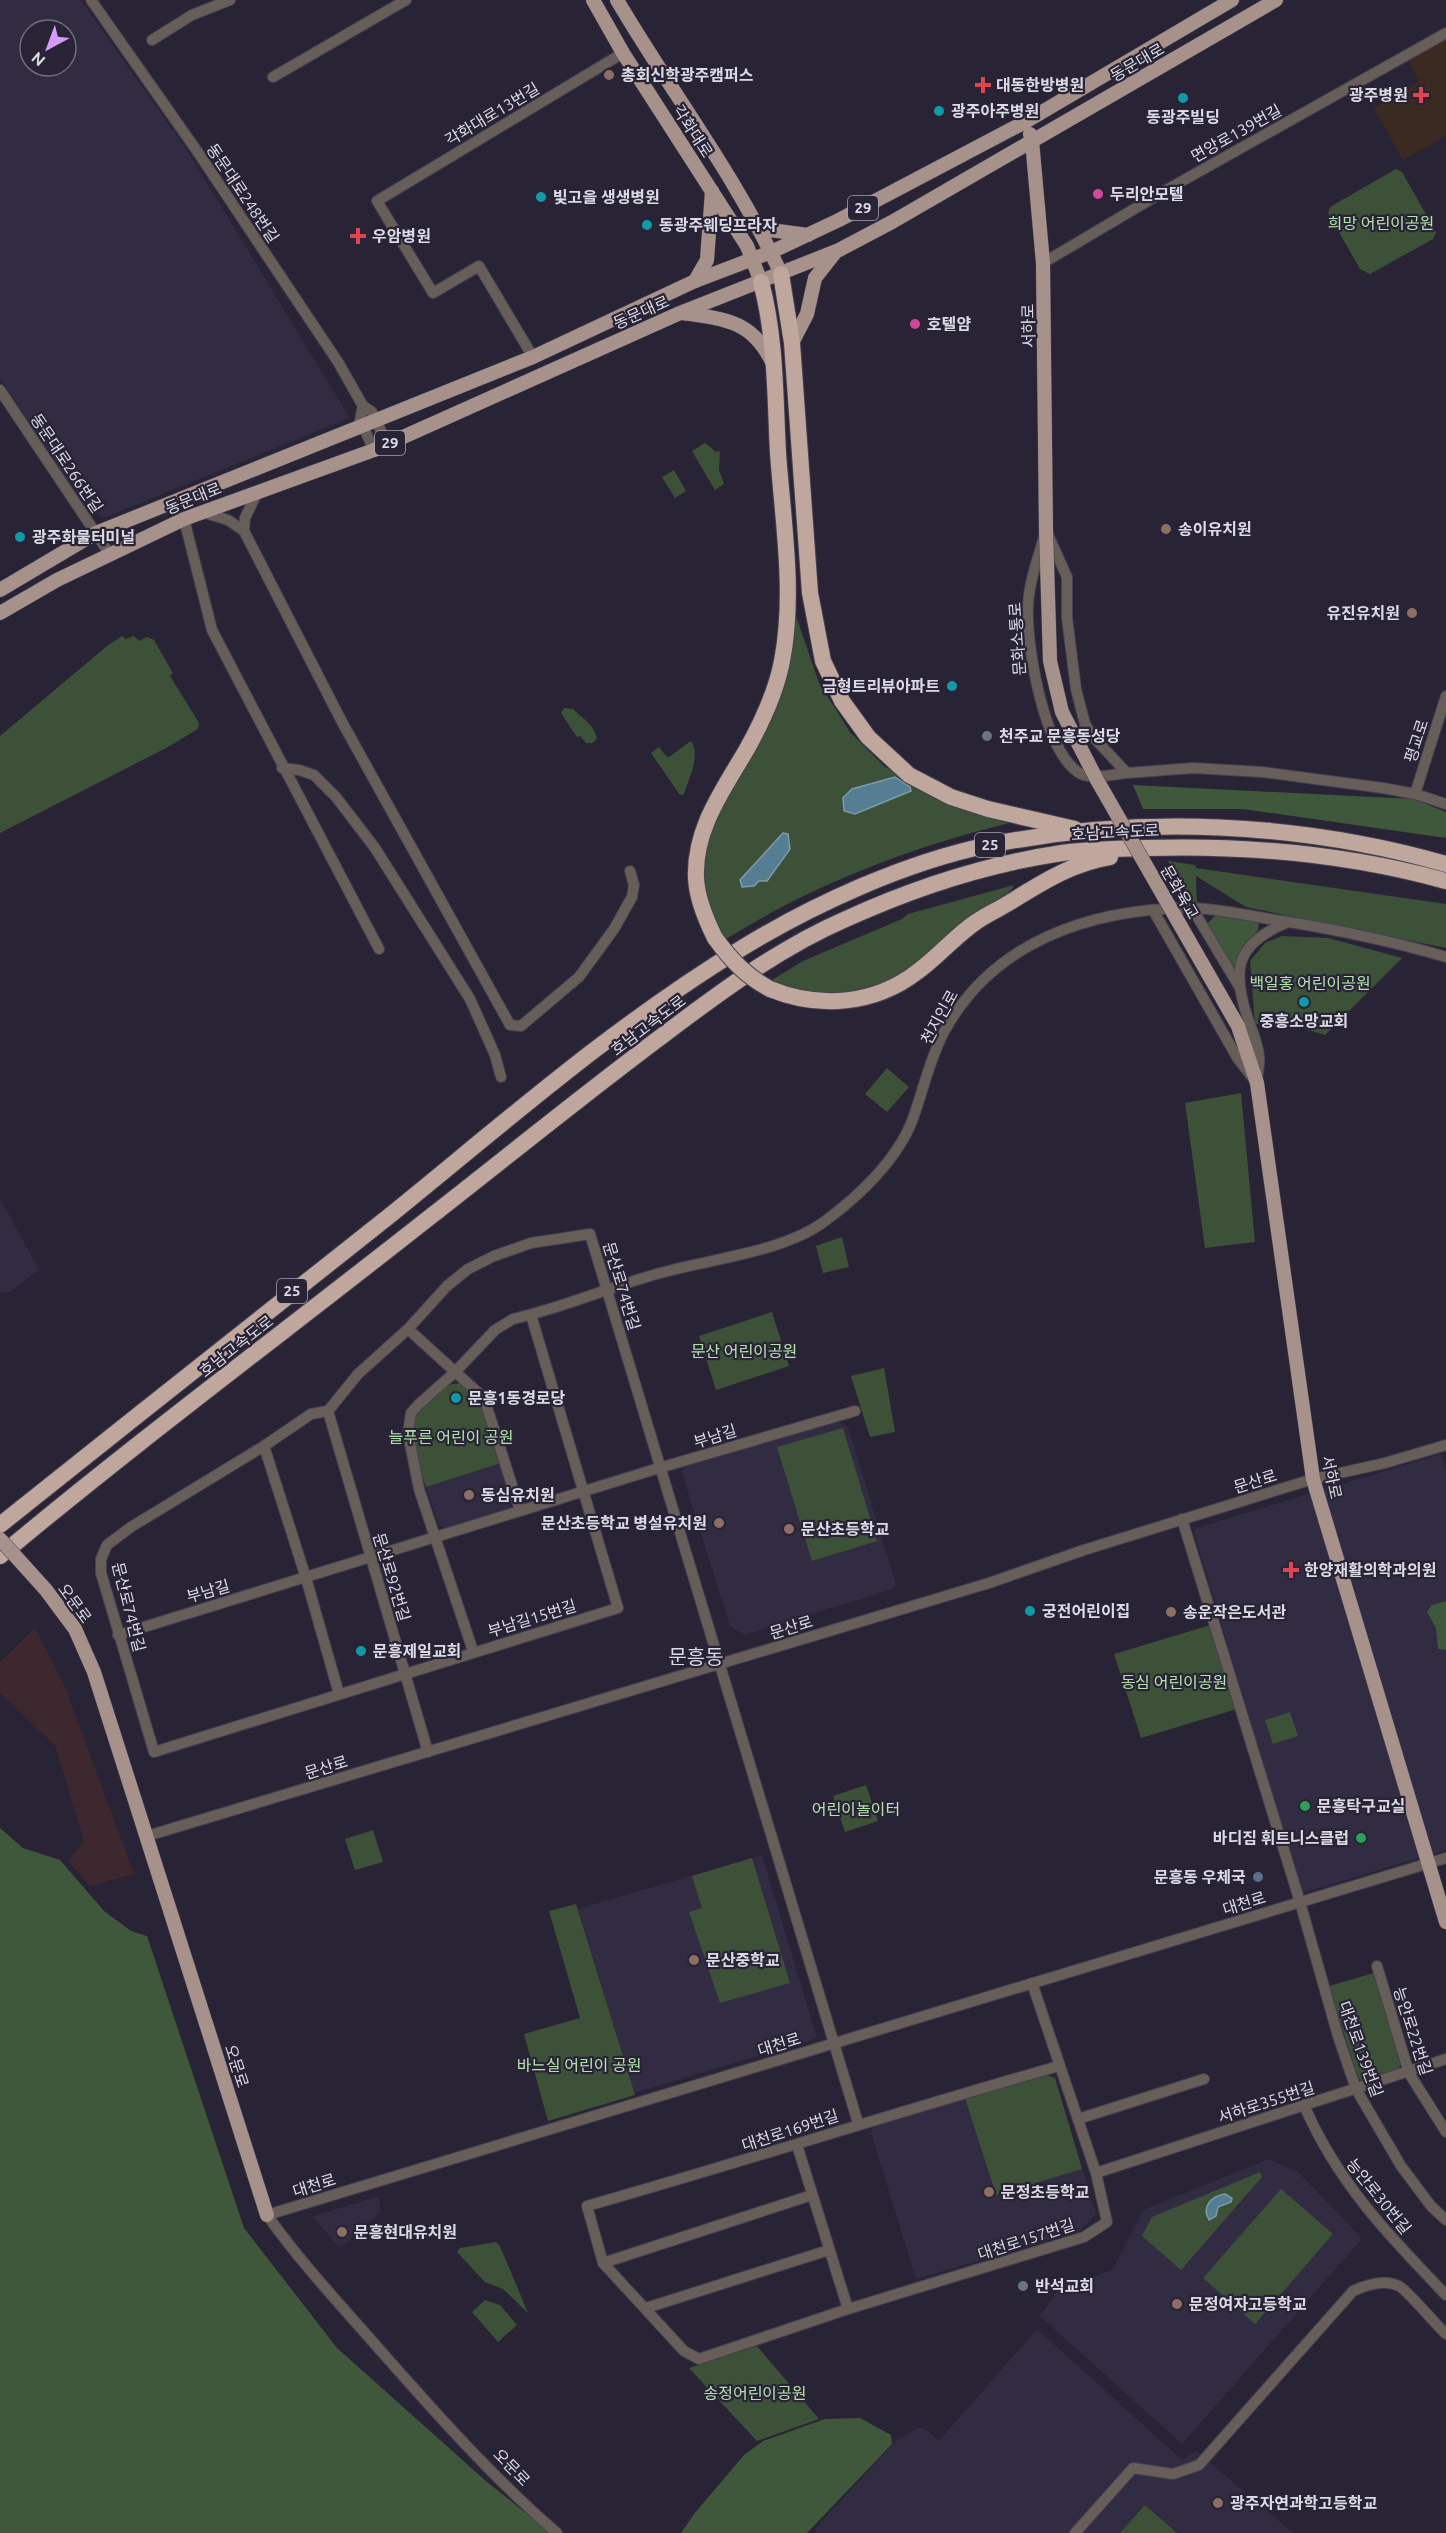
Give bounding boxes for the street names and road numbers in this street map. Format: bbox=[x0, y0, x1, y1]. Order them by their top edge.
street label: 동문대로 bbox=[1107, 39, 1167, 85]
street label: 각화대로13번길 bbox=[442, 79, 542, 149]
street label: 각화대로 bbox=[669, 101, 717, 161]
street label: 면앙로139번길 bbox=[1188, 101, 1284, 165]
street label: 동문대로248번길 bbox=[203, 140, 283, 246]
road number: 29 bbox=[848, 196, 878, 220]
street label: 동문대로 bbox=[610, 292, 672, 332]
street label: 서하로 bbox=[1019, 303, 1037, 348]
street label: 동문대로266번길 bbox=[27, 410, 107, 516]
road number: 29 bbox=[375, 431, 405, 455]
street label: 동문대로 bbox=[162, 479, 224, 517]
street label: 문화소통로 bbox=[1005, 601, 1029, 676]
street label: 평교로 bbox=[1401, 717, 1431, 765]
street label: 호남고속도로 bbox=[1070, 821, 1160, 843]
road number: 25 bbox=[975, 833, 1005, 857]
street label: 문화육교 bbox=[1157, 862, 1203, 922]
street label: 천지인로 bbox=[917, 987, 961, 1047]
street label: 호남고속도로 bbox=[607, 991, 689, 1059]
street label: 문산로74번길 bbox=[600, 1240, 644, 1332]
road number: 25 bbox=[277, 1279, 307, 1303]
street label: 호남고속도로 bbox=[196, 1312, 277, 1380]
street label: 부남길 bbox=[691, 1421, 739, 1451]
street label: 서하로 bbox=[1319, 1454, 1345, 1501]
street label: 문산로 bbox=[1231, 1466, 1279, 1496]
street label: 문산로92번길 bbox=[370, 1531, 414, 1623]
street label: 문산로74번길 bbox=[109, 1560, 149, 1654]
street label: 부남길 bbox=[184, 1576, 232, 1606]
street label: 오문로 bbox=[55, 1580, 95, 1626]
street label: 부남길15번길 bbox=[486, 1596, 578, 1640]
street label: 문산로 bbox=[767, 1612, 815, 1642]
street label: 문산로 bbox=[302, 1752, 350, 1782]
street label: 대천로 bbox=[1220, 1888, 1268, 1918]
street label: 능안로22번길 bbox=[1390, 1985, 1436, 2077]
street label: 대천로139번길 bbox=[1335, 1999, 1387, 2099]
street label: 대천로 bbox=[755, 2029, 803, 2059]
street label: 오문로 bbox=[222, 2042, 252, 2090]
street label: 서하로355번길 bbox=[1215, 2078, 1317, 2126]
street label: 대천로169번길 bbox=[739, 2106, 841, 2154]
street label: 능안로30번길 bbox=[1343, 2155, 1415, 2237]
street label: 대천로 bbox=[290, 2170, 338, 2200]
street label: 대천로157번길 bbox=[975, 2215, 1077, 2263]
street label: 오문로 bbox=[490, 2445, 534, 2489]

